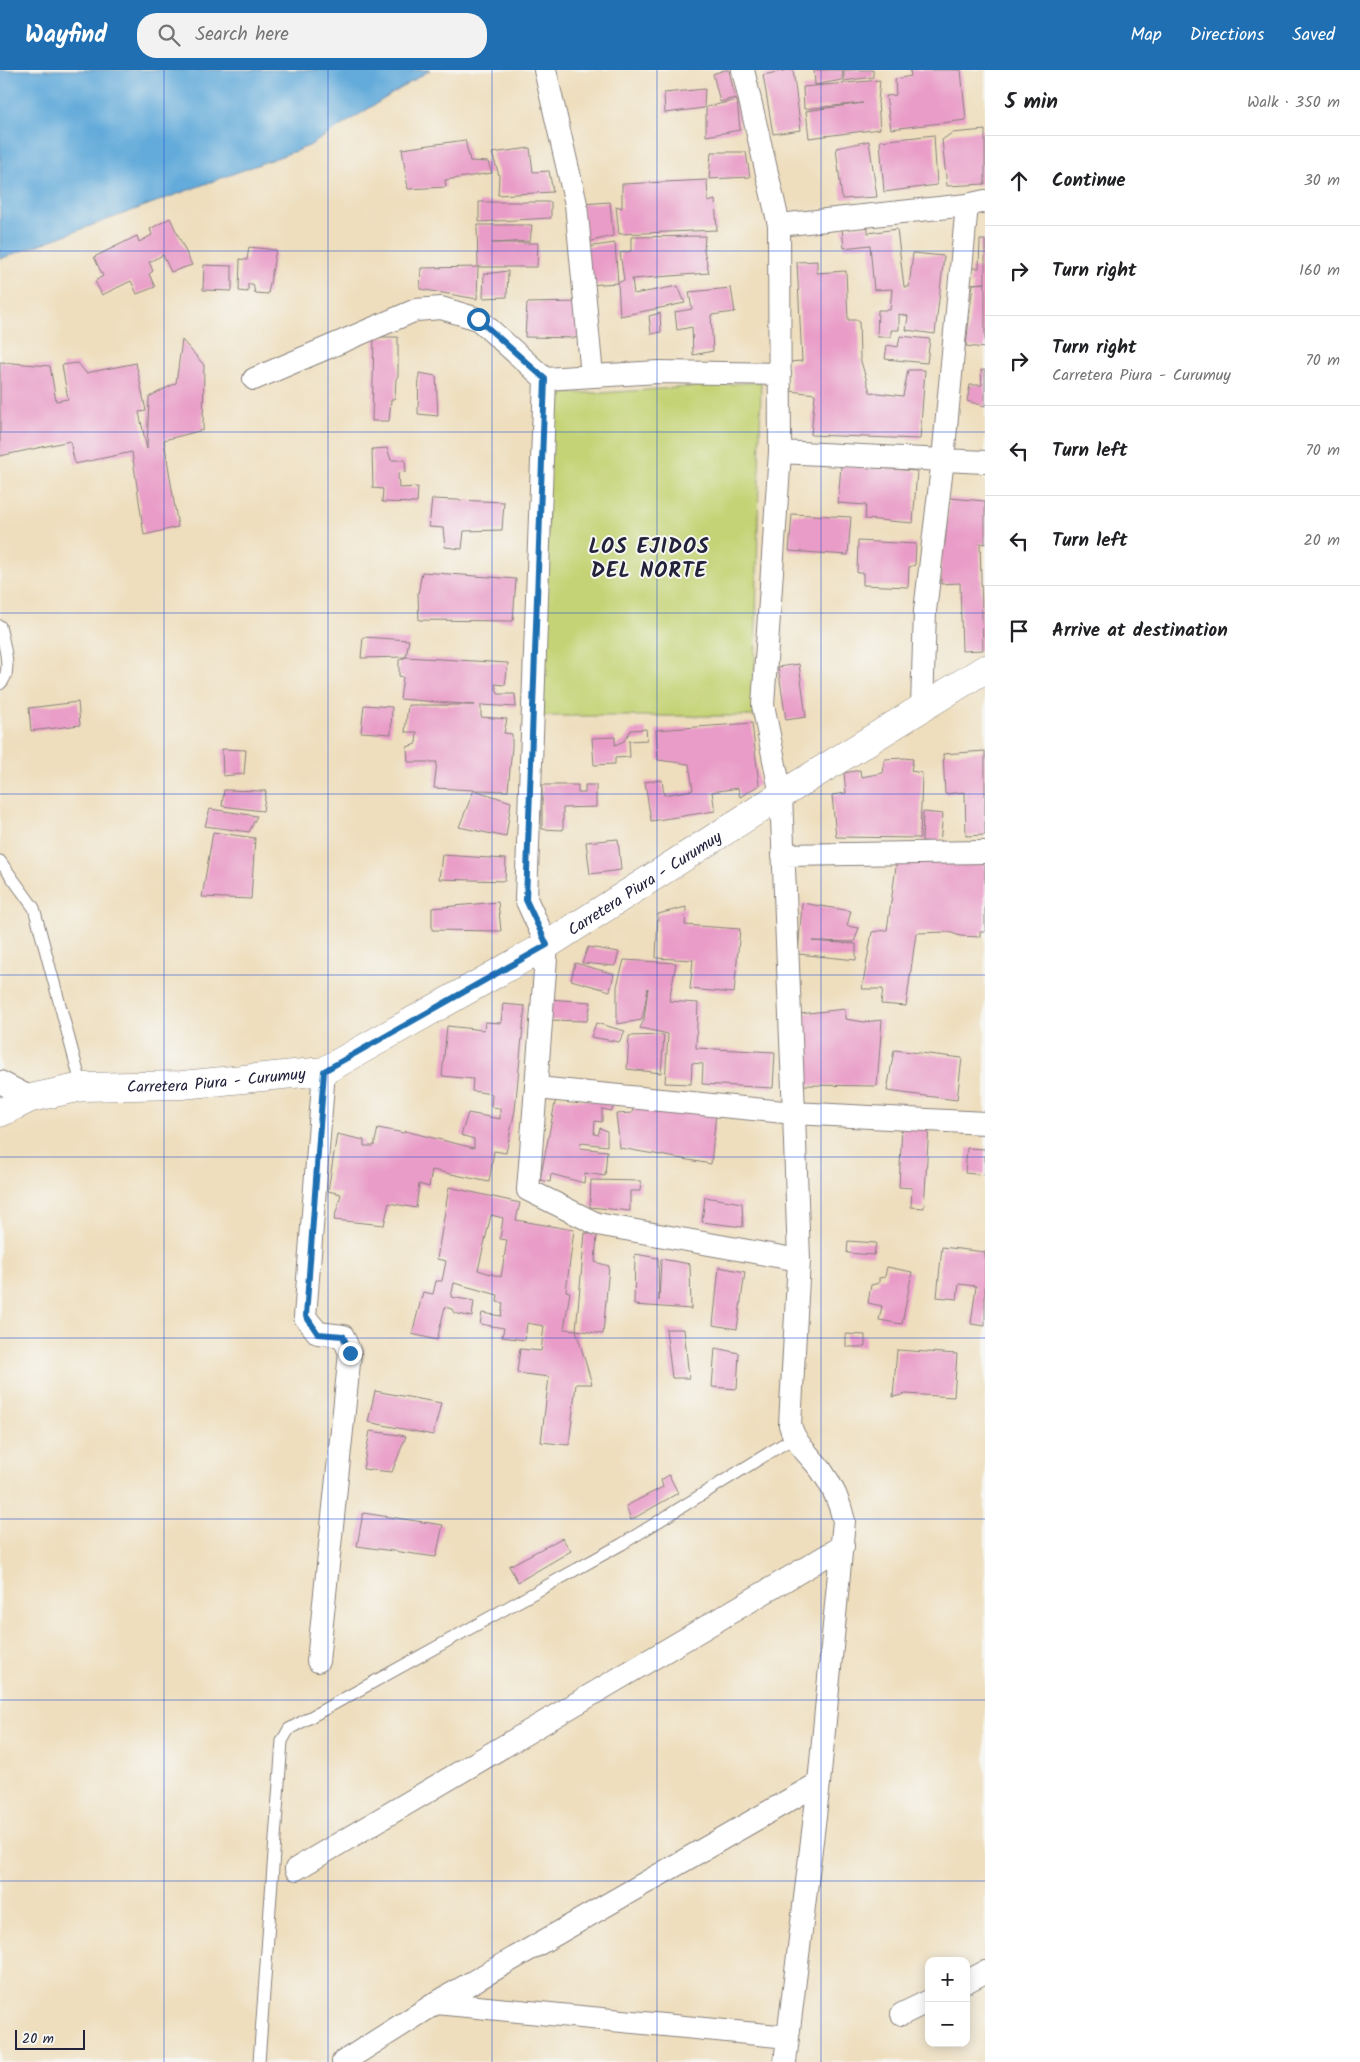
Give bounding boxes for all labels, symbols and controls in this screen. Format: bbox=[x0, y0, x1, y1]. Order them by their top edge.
search box bbox=[137, 13, 487, 58]
text: Wayfind bbox=[25, 16, 107, 55]
text: Search here bbox=[195, 20, 289, 50]
icon: search bbox=[155, 21, 183, 49]
text: Map bbox=[1130, 21, 1162, 50]
text: Directions bbox=[1190, 21, 1264, 50]
text: Saved bbox=[1292, 21, 1335, 50]
text: 5 min bbox=[1005, 86, 1058, 119]
text: Walk · 350 m bbox=[1247, 90, 1340, 115]
text: Continue bbox=[1052, 166, 1125, 196]
icon: ahead bbox=[1005, 167, 1033, 195]
text: 30 m bbox=[1304, 168, 1340, 193]
text: Turn right bbox=[1052, 256, 1137, 286]
icon: right bbox=[1005, 257, 1033, 285]
text: 160 m bbox=[1299, 258, 1340, 283]
route start bbox=[467, 308, 490, 331]
text: Turn right bbox=[1052, 333, 1137, 363]
icon: right bbox=[1005, 347, 1033, 375]
text: 70 m bbox=[1305, 348, 1340, 373]
text: Carretera Piura - Curumuy bbox=[1052, 363, 1231, 388]
text: Turn left bbox=[1052, 436, 1127, 466]
icon: left bbox=[1005, 437, 1033, 465]
text: 70 m bbox=[1305, 438, 1340, 463]
text: Turn left bbox=[1052, 526, 1127, 556]
icon: left bbox=[1005, 527, 1033, 555]
text: 20 m bbox=[1304, 528, 1340, 553]
district label: LOS EJIDOS DEL NORTE bbox=[589, 531, 710, 588]
text: Arrive at destination bbox=[1052, 616, 1228, 646]
icon: arrive bbox=[1005, 617, 1033, 645]
street label: Carretera Piura - Curumuy bbox=[563, 825, 728, 943]
street label: Carretera Piura - Curumuy bbox=[127, 1062, 307, 1100]
route end bbox=[339, 1342, 362, 1365]
map controls bbox=[925, 1957, 970, 2047]
button: + bbox=[925, 1957, 970, 2002]
button: − bbox=[925, 2002, 970, 2047]
scale bar bbox=[15, 2027, 85, 2050]
text: 20 m bbox=[22, 2028, 54, 2050]

